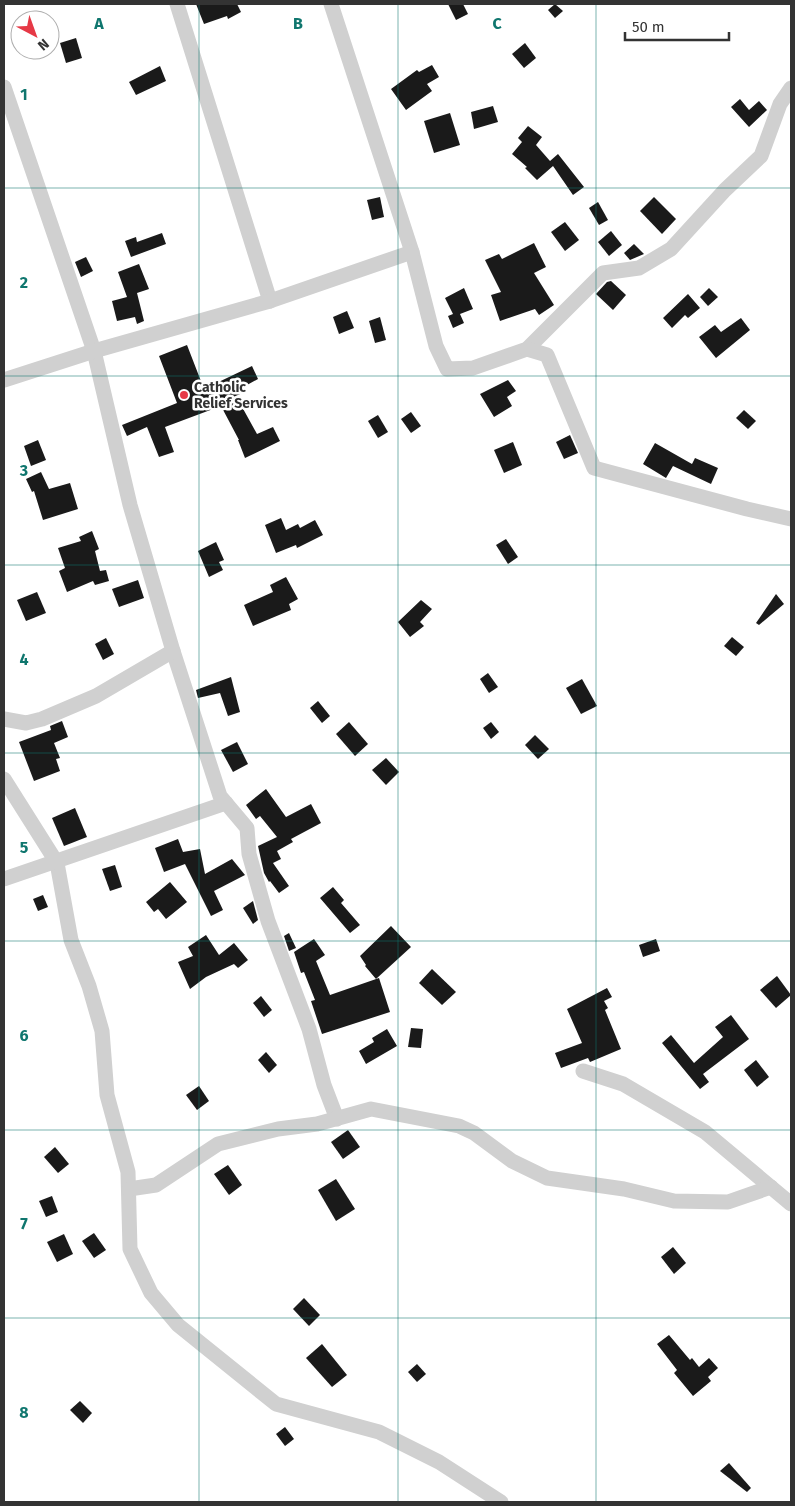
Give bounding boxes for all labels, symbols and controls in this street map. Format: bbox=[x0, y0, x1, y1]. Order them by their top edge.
north arrow bbox=[10, 10, 60, 60]
scale bar bbox=[625, 10, 729, 42]
text: A bbox=[93, 14, 104, 33]
text: B bbox=[293, 14, 303, 33]
text: C bbox=[492, 14, 502, 33]
text: 50 m bbox=[632, 18, 665, 36]
text: N bbox=[34, 35, 52, 54]
text: 1 bbox=[20, 85, 28, 104]
text: 2 bbox=[20, 273, 28, 292]
place label: Catholic Relief Services bbox=[194, 379, 288, 412]
marker: Catholic Relief Services bbox=[178, 389, 190, 401]
text: 3 bbox=[19, 461, 28, 480]
text: 4 bbox=[19, 650, 29, 669]
text: 5 bbox=[20, 838, 29, 857]
text: 6 bbox=[19, 1026, 29, 1045]
text: 7 bbox=[20, 1214, 28, 1233]
text: 8 bbox=[19, 1403, 29, 1422]

